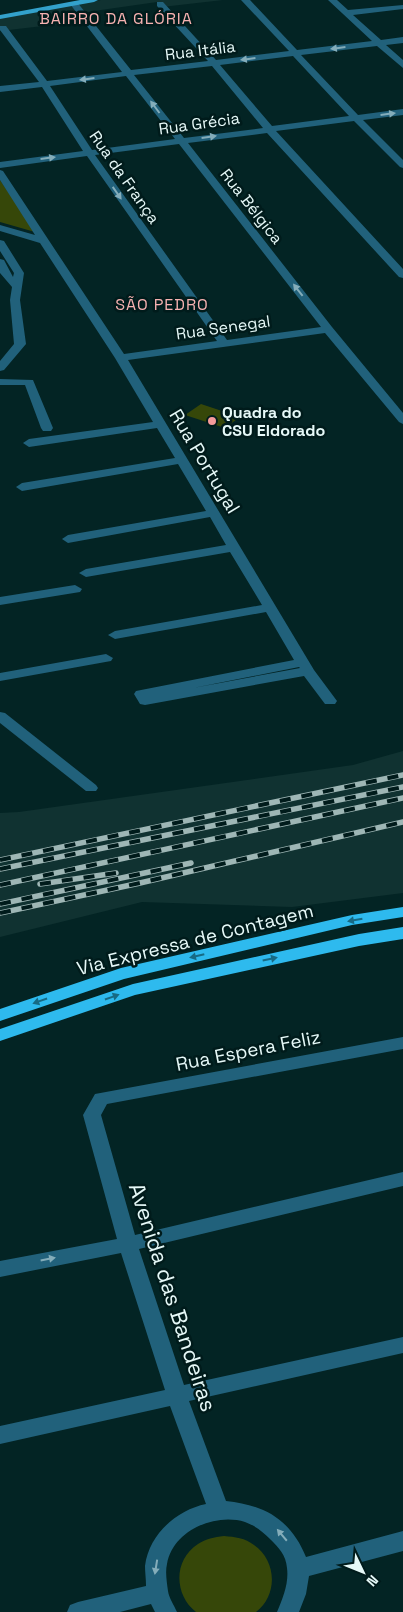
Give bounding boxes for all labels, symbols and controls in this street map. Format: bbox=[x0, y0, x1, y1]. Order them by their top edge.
district label: BAIRRO DA GLÓRIA bbox=[39, 8, 193, 29]
street label: Rua Itália bbox=[164, 36, 236, 65]
one-way arrow bbox=[329, 44, 345, 52]
one-way arrow bbox=[240, 55, 256, 63]
one-way arrow bbox=[78, 75, 94, 83]
one-way arrow bbox=[150, 101, 161, 114]
street label: Rua Grécia bbox=[157, 107, 241, 140]
one-way arrow bbox=[380, 109, 396, 117]
street label: Rua da França bbox=[85, 127, 164, 228]
one-way arrow bbox=[202, 132, 218, 140]
one-way arrow bbox=[41, 154, 57, 162]
street label: Rua Bélgica bbox=[216, 164, 288, 248]
one-way arrow bbox=[112, 186, 122, 200]
one-way arrow bbox=[293, 284, 304, 297]
district label: SÃO PEDRO bbox=[115, 294, 209, 315]
street label: Rua Senegal bbox=[174, 310, 272, 345]
place label: Quadra do CSU Eldorado bbox=[222, 402, 325, 441]
street label: Rua Portugal bbox=[164, 404, 246, 518]
marker: Quadra do CSU Eldorado bbox=[206, 415, 218, 427]
street label: Via Expressa de Contagem bbox=[74, 898, 316, 981]
one-way arrow bbox=[346, 916, 362, 924]
one-way arrow bbox=[189, 952, 204, 960]
one-way arrow bbox=[263, 955, 279, 963]
one-way arrow bbox=[105, 993, 120, 1000]
one-way arrow bbox=[33, 998, 48, 1005]
street label: Rua Espera Feliz bbox=[174, 1024, 323, 1077]
street label: Avenida das Bandeiras bbox=[123, 1179, 223, 1415]
one-way arrow bbox=[40, 1255, 56, 1263]
one-way arrow bbox=[277, 1529, 288, 1541]
north arrow bbox=[338, 1547, 388, 1597]
one-way arrow bbox=[152, 1559, 160, 1575]
text: N bbox=[363, 1571, 382, 1590]

